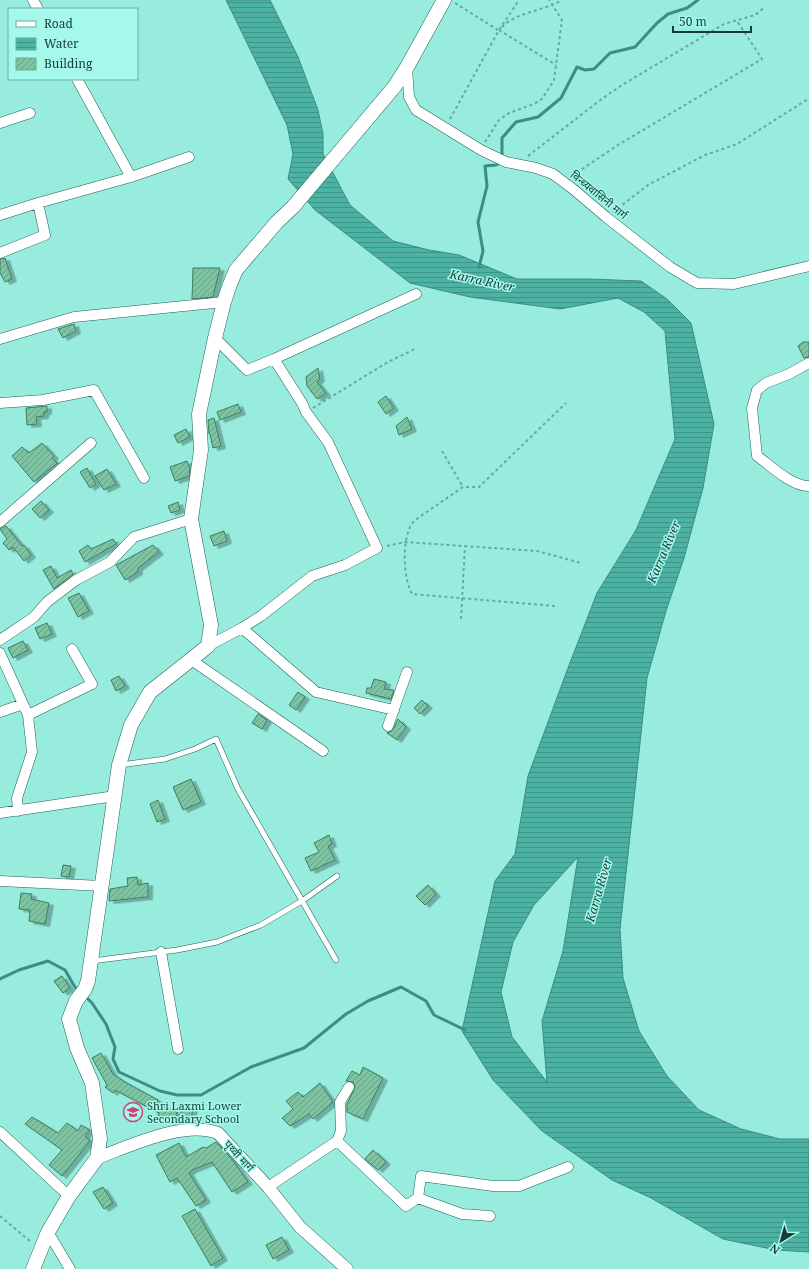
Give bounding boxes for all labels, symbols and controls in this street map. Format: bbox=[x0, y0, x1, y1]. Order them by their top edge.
legend bbox=[8, 8, 138, 80]
scale bar bbox=[673, 8, 751, 34]
text: 50 m bbox=[679, 13, 707, 30]
text: Road bbox=[44, 15, 74, 32]
text: Water bbox=[44, 35, 79, 52]
text: Building bbox=[44, 55, 93, 72]
street label: विन्ध्यवासिनी मार्ग bbox=[568, 167, 632, 223]
water label: Karra River bbox=[447, 265, 517, 296]
water label: Karra River bbox=[642, 518, 684, 586]
water label: Karra River bbox=[581, 855, 616, 925]
place label: Shri Laxmi Lower Secondary School bbox=[147, 1098, 242, 1126]
school or university icon: Shri Laxmi Lower Secondary School bbox=[122, 1101, 144, 1123]
street label: पृथ्वी मार्ग bbox=[221, 1137, 258, 1175]
north arrow bbox=[761, 1221, 801, 1261]
text: N bbox=[766, 1241, 783, 1258]

